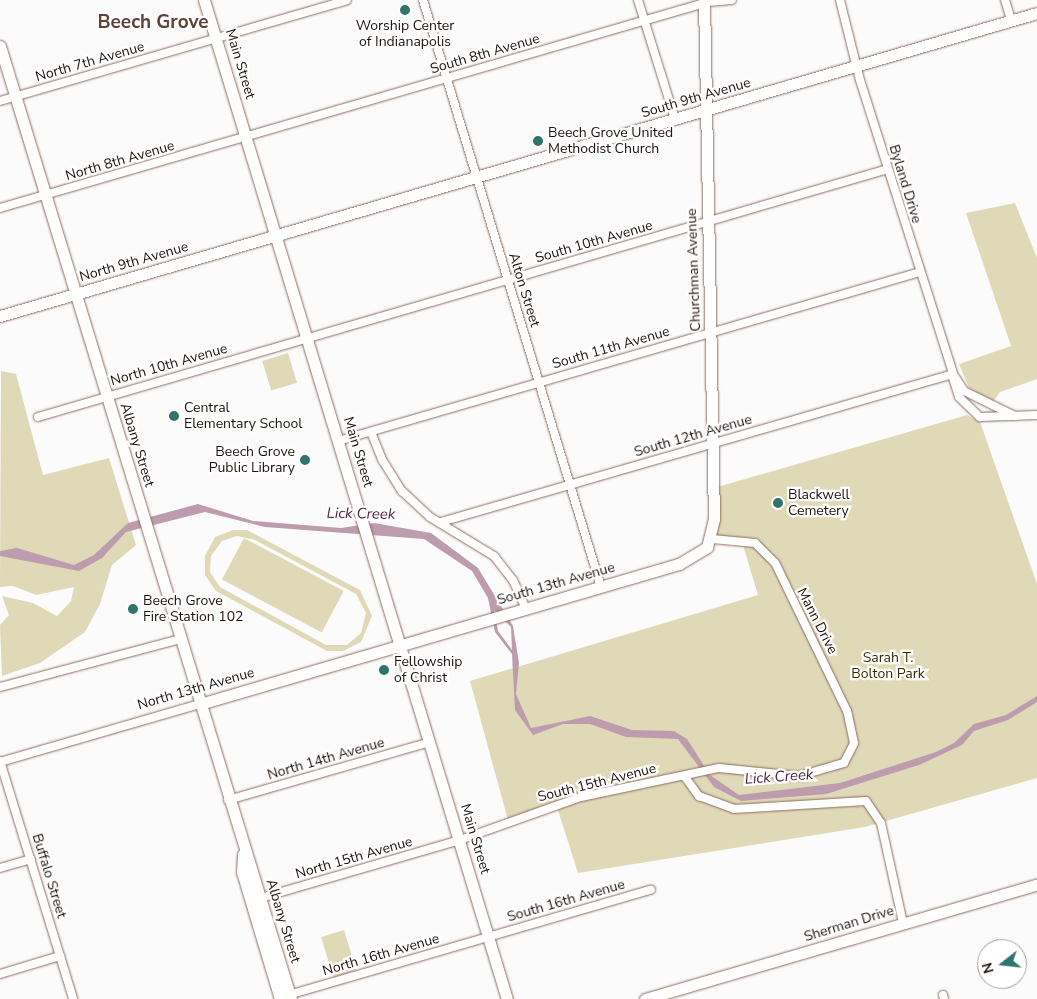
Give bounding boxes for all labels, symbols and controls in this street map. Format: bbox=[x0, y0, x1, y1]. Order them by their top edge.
marker: Worship Center of Indianapolis bbox=[399, 4, 411, 16]
district label: Beech Grove bbox=[97, 12, 209, 34]
place label: Worship Center of Indianapolis bbox=[356, 18, 454, 50]
street label: Main Street bbox=[221, 27, 259, 101]
street label: South 8th Avenue bbox=[428, 30, 542, 78]
street label: North 7th Avenue bbox=[34, 38, 146, 86]
street label: South 9th Avenue bbox=[639, 74, 753, 122]
place label: Beech Grove United Methodist Church bbox=[548, 125, 673, 158]
marker: Beech Grove United Methodist Church bbox=[532, 135, 544, 147]
street label: North 8th Avenue bbox=[64, 137, 176, 185]
street label: Byland Drive bbox=[885, 143, 925, 225]
street label: Churchman Avenue bbox=[683, 208, 705, 332]
street label: South 10th Avenue bbox=[533, 217, 655, 267]
street label: North 9th Avenue bbox=[78, 238, 190, 286]
street label: Alton Street bbox=[505, 251, 543, 329]
street label: South 11th Avenue bbox=[550, 323, 672, 373]
street label: North 10th Avenue bbox=[109, 340, 229, 390]
place label: Central Elementary School bbox=[184, 400, 302, 432]
street label: Albany Street bbox=[116, 401, 158, 489]
marker: Central Elementary School bbox=[168, 410, 180, 422]
street label: South 12th Avenue bbox=[632, 411, 754, 461]
street label: Main Street bbox=[339, 415, 377, 489]
place label: Beech Grove Public Library bbox=[209, 444, 295, 477]
marker: Beech Grove Public Library bbox=[299, 454, 311, 466]
place label: Blackwell Cemetery bbox=[788, 487, 850, 520]
marker: Blackwell Cemetery bbox=[772, 497, 784, 509]
water label: Lick Creek bbox=[326, 504, 396, 524]
street label: South 13th Avenue bbox=[495, 559, 617, 609]
street label: Mann Drive bbox=[793, 585, 841, 657]
place label: Beech Grove Fire Station 102 bbox=[143, 593, 243, 626]
marker: Beech Grove Fire Station 102 bbox=[127, 603, 139, 615]
park label: Sarah T. Bolton Park bbox=[851, 650, 925, 682]
place label: Fellowship of Christ bbox=[394, 654, 462, 686]
street label: North 13th Avenue bbox=[136, 664, 256, 714]
marker: Fellowship of Christ bbox=[378, 664, 390, 676]
street label: North 14th Avenue bbox=[266, 734, 386, 784]
street label: South 15th Avenue bbox=[536, 760, 658, 806]
water label: Lick Creek bbox=[744, 766, 814, 788]
street label: Main Street bbox=[456, 802, 494, 876]
street label: Buffalo Street bbox=[28, 832, 70, 920]
street label: North 15th Avenue bbox=[294, 833, 414, 883]
street label: South 16th Avenue bbox=[505, 876, 627, 926]
street label: Albany Street bbox=[262, 877, 304, 965]
street label: Sherman Drive bbox=[802, 902, 896, 946]
street label: North 16th Avenue bbox=[321, 930, 441, 980]
north arrow bbox=[977, 939, 1027, 989]
text: N bbox=[977, 960, 999, 976]

